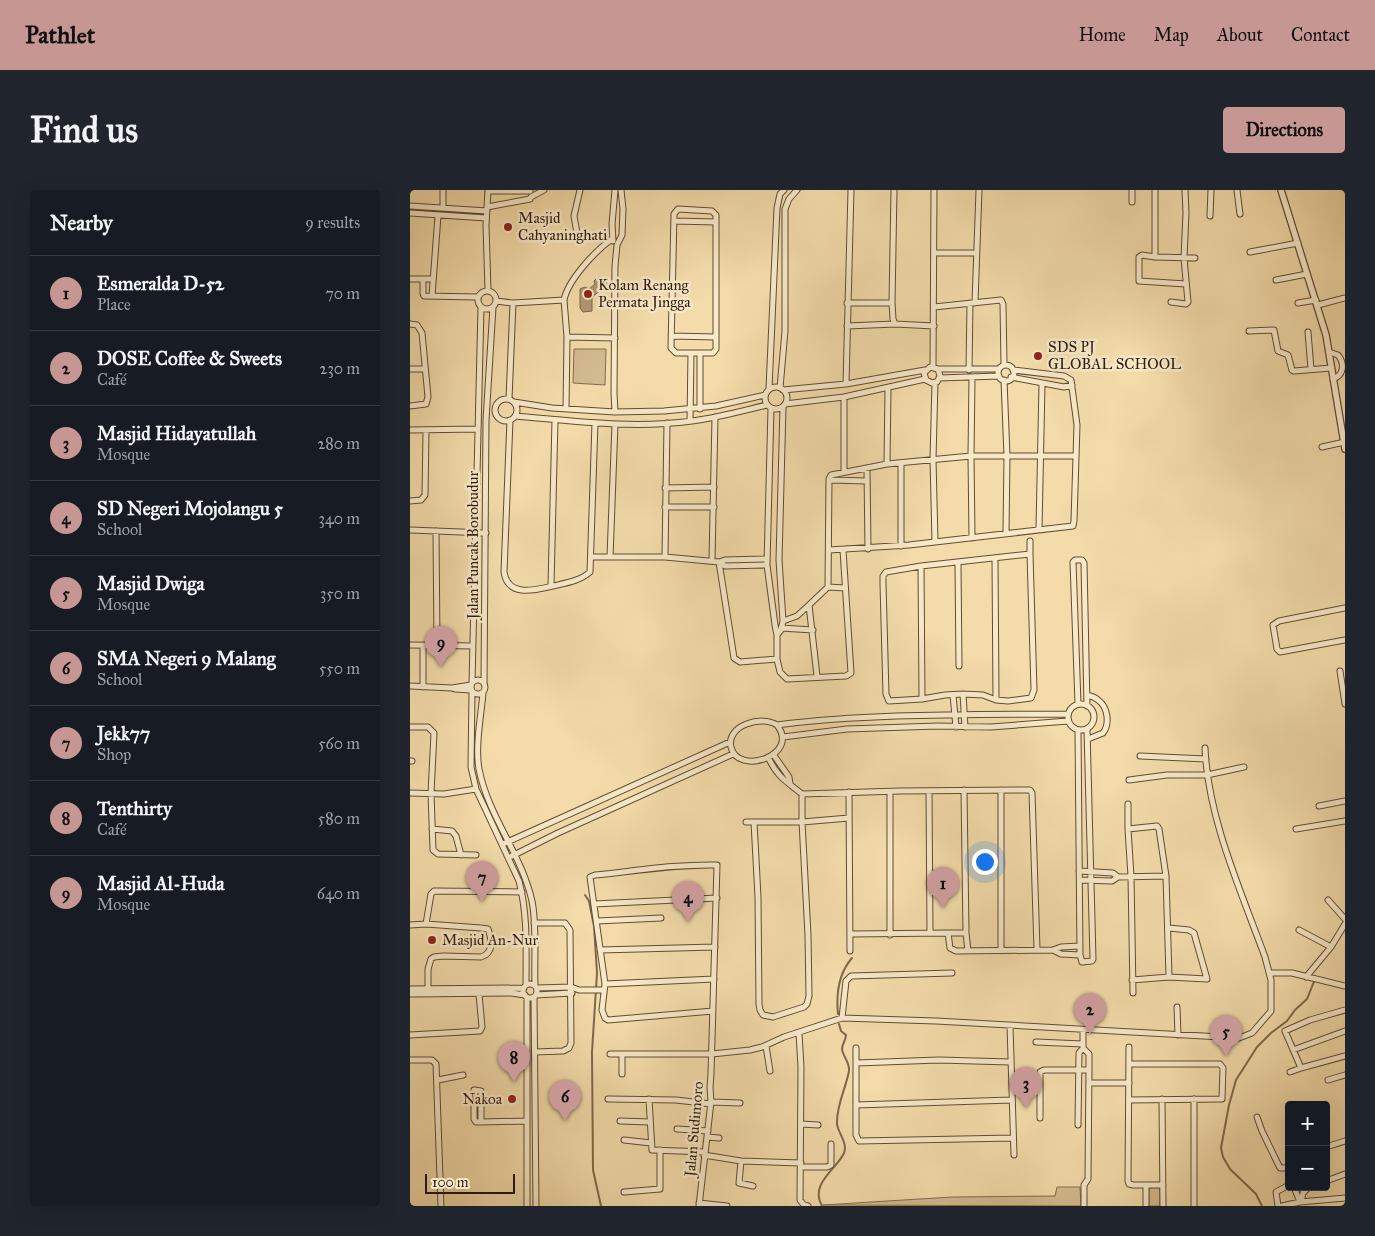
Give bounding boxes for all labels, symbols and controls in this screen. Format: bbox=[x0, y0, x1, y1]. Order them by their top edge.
text: Pathlet bbox=[25, 20, 95, 50]
text: Home bbox=[1079, 24, 1126, 46]
text: Map bbox=[1154, 24, 1189, 46]
text: About bbox=[1217, 24, 1263, 46]
text: Contact bbox=[1291, 24, 1350, 46]
button: Directions bbox=[1223, 107, 1345, 153]
text: Find us bbox=[30, 109, 138, 152]
place label: Masjid Cahyaninghati bbox=[518, 209, 607, 244]
text: Nearby bbox=[50, 210, 113, 236]
text: 9 results bbox=[305, 213, 360, 232]
marker: Masjid Cahyaninghati bbox=[502, 221, 514, 233]
text: Esmeralda D-52 bbox=[97, 272, 224, 295]
place label: Kolam Renang Permata Jingga bbox=[598, 276, 691, 312]
text: 1 bbox=[63, 284, 69, 303]
text: 70 m bbox=[325, 284, 360, 303]
marker: Kolam Renang Permata Jingga bbox=[582, 288, 594, 300]
text: Place bbox=[97, 295, 131, 314]
place label: SDS PJ GLOBAL SCHOOL bbox=[1048, 338, 1181, 373]
text: DOSE Coffee & Sweets bbox=[97, 347, 282, 370]
marker: SDS PJ GLOBAL SCHOOL bbox=[1032, 350, 1044, 362]
text: 2 bbox=[62, 359, 70, 378]
text: 230 m bbox=[320, 359, 360, 378]
text: Café bbox=[97, 370, 127, 389]
text: Masjid Hidayatullah bbox=[97, 422, 256, 445]
text: 3 bbox=[63, 434, 69, 453]
text: 280 m bbox=[317, 434, 360, 453]
text: Mosque bbox=[97, 445, 150, 464]
street label: Jalan Puncak Borobudur bbox=[464, 470, 483, 621]
text: SD Negeri Mojolangu 5 bbox=[97, 497, 283, 520]
text: 4 bbox=[62, 509, 70, 528]
text: 340 m bbox=[318, 509, 360, 528]
text: School bbox=[97, 520, 142, 539]
text: Masjid Dwiga bbox=[97, 572, 205, 595]
text: 5 bbox=[62, 584, 70, 603]
text: 350 m bbox=[320, 584, 360, 603]
text: Mosque bbox=[97, 595, 150, 614]
pin: 9 bbox=[425, 626, 457, 667]
text: SMA Negeri 9 Malang bbox=[97, 647, 276, 670]
text: 6 bbox=[62, 659, 70, 678]
text: 550 m bbox=[319, 659, 360, 678]
text: School bbox=[97, 670, 142, 689]
text: Jekk77 bbox=[97, 722, 150, 745]
text: 7 bbox=[62, 734, 70, 753]
text: 560 m bbox=[318, 734, 360, 753]
text: Shop bbox=[97, 745, 131, 764]
text: Tenthirty bbox=[97, 797, 172, 820]
text: 8 bbox=[62, 809, 70, 828]
text: 580 m bbox=[318, 809, 360, 828]
text: Café bbox=[97, 820, 127, 839]
your location bbox=[972, 849, 998, 875]
pin: 7 bbox=[466, 861, 498, 902]
pin: 1 bbox=[927, 867, 959, 908]
text: Masjid Al-Huda bbox=[97, 872, 225, 895]
pin: 4 bbox=[672, 881, 704, 922]
text: 9 bbox=[62, 884, 70, 903]
text: 640 m bbox=[317, 884, 360, 903]
text: Mosque bbox=[97, 895, 150, 914]
place label: Masjid An-Nur bbox=[442, 931, 539, 949]
marker: Masjid An-Nur bbox=[426, 934, 438, 946]
pin: 2 bbox=[1074, 993, 1106, 1034]
pin: 5 bbox=[1210, 1015, 1242, 1056]
pin: 8 bbox=[498, 1041, 530, 1082]
pin: 3 bbox=[1010, 1067, 1042, 1108]
pin: 6 bbox=[549, 1080, 581, 1121]
street label: Jalan Sudimoro bbox=[681, 1080, 708, 1179]
place label: Nakoa bbox=[462, 1090, 503, 1108]
marker: Nakoa bbox=[506, 1093, 518, 1105]
map controls bbox=[1285, 1101, 1330, 1191]
button: + bbox=[1285, 1101, 1330, 1146]
button: − bbox=[1285, 1146, 1330, 1191]
scale bar bbox=[425, 1171, 515, 1194]
text: 100 m bbox=[432, 1174, 469, 1191]

